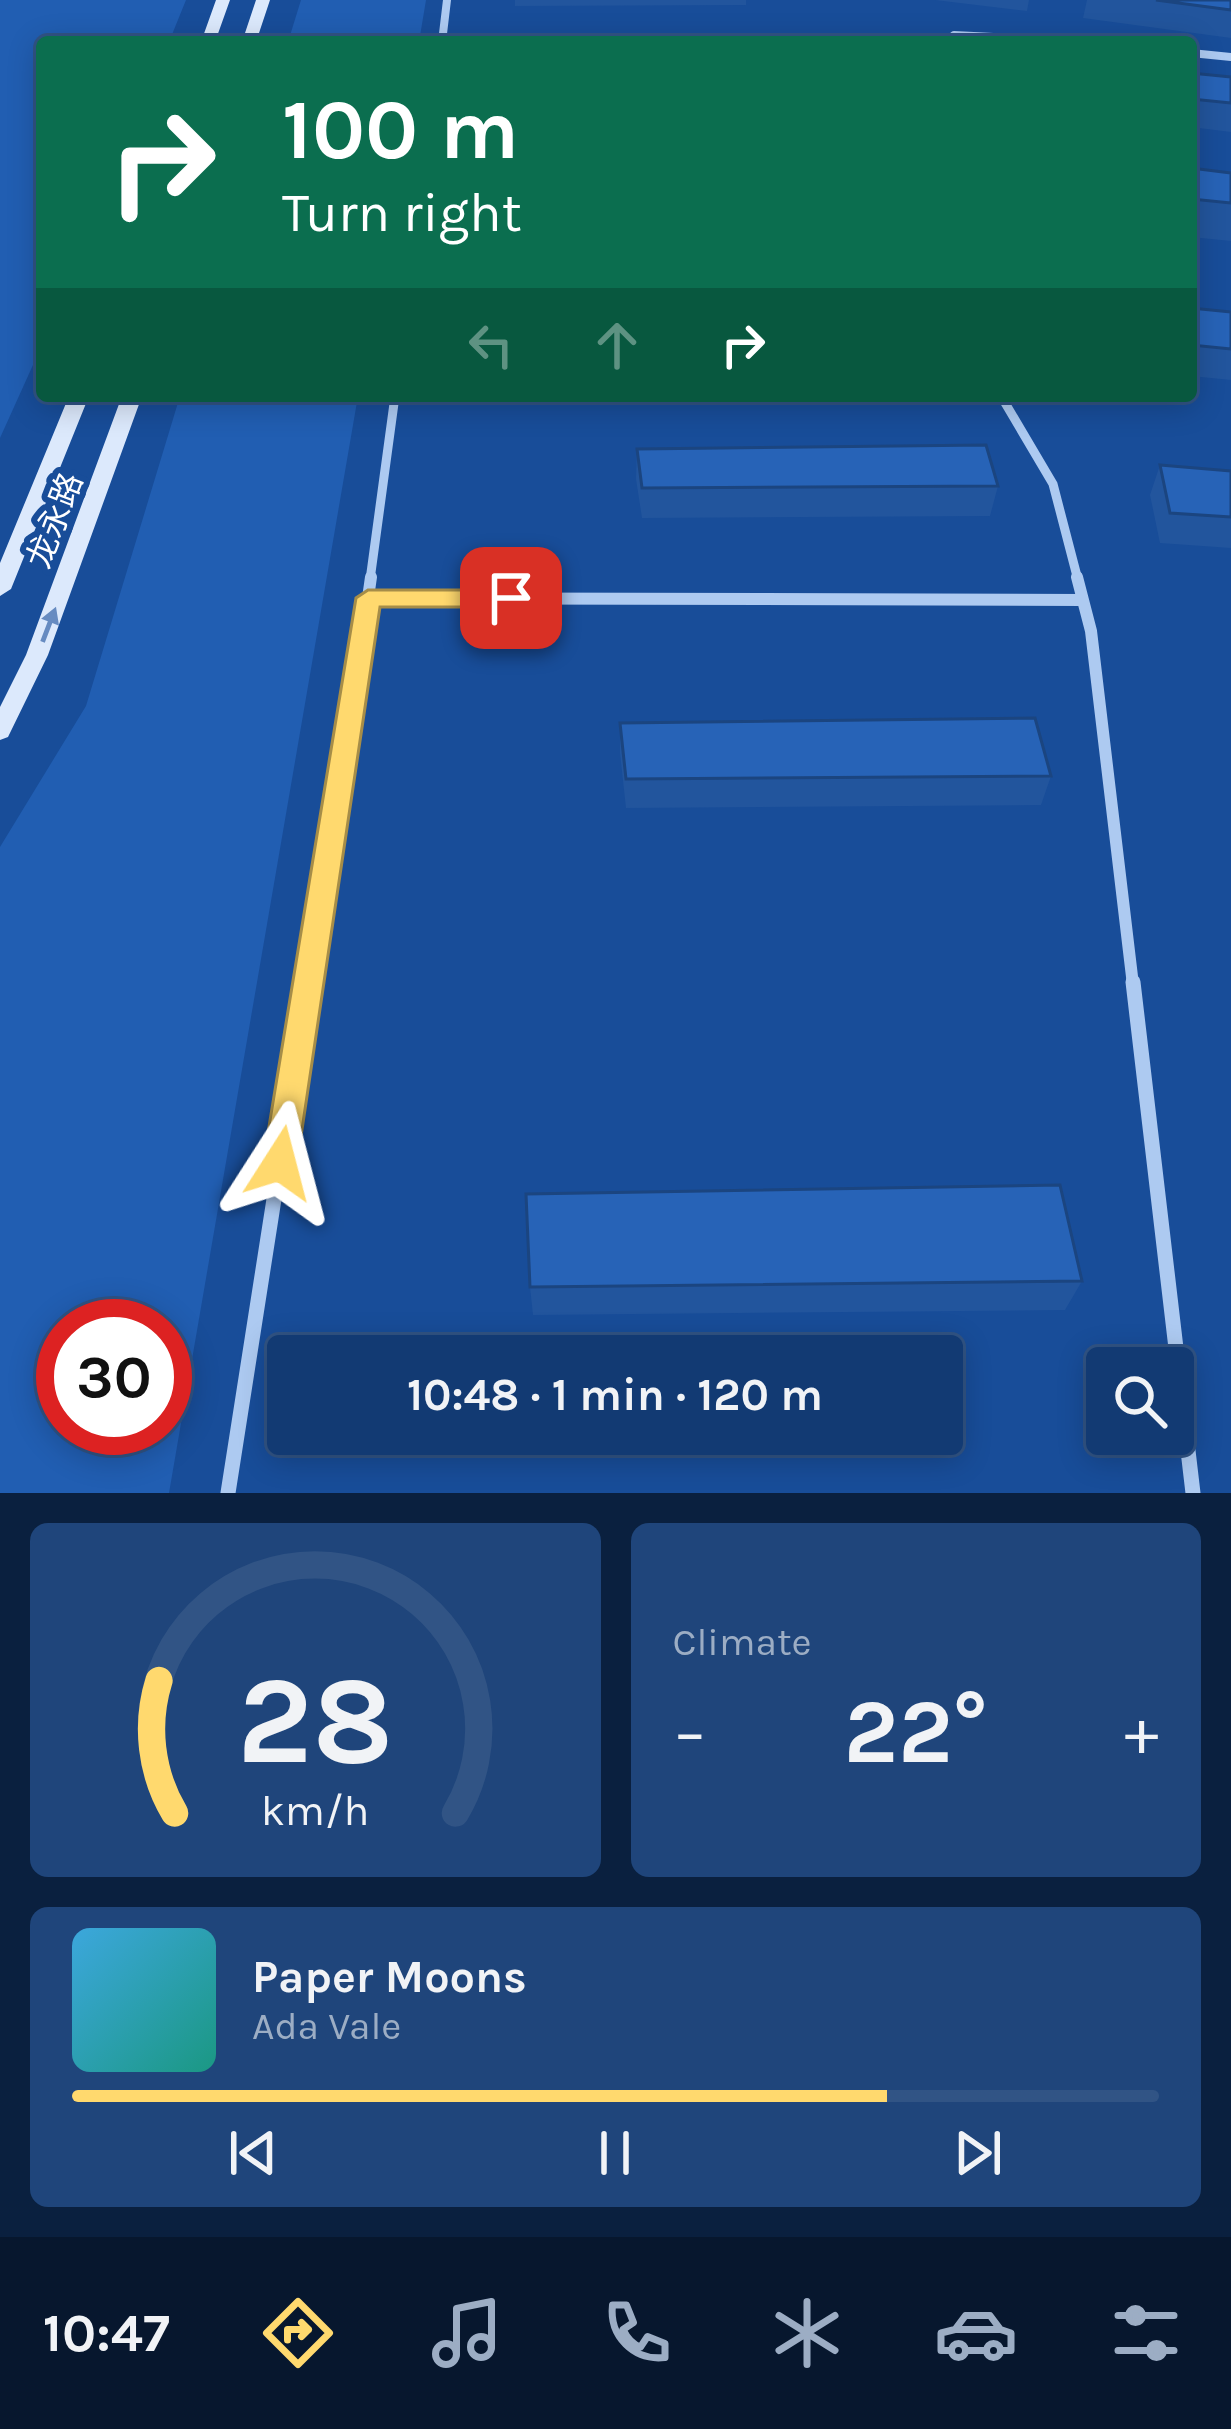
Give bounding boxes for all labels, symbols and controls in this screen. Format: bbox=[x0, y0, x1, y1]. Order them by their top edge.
text: 100 m bbox=[282, 81, 519, 179]
icon: right bbox=[84, 84, 240, 240]
text: Turn right bbox=[282, 181, 522, 245]
icon: left bbox=[458, 312, 524, 378]
icon: ahead bbox=[584, 312, 650, 378]
icon: right bbox=[710, 312, 776, 378]
street label: 龙永路 bbox=[19, 467, 90, 573]
pin bbox=[460, 547, 562, 649]
icon: arrive bbox=[478, 565, 544, 631]
one-way arrow bbox=[41, 606, 60, 642]
position arrow bbox=[217, 1100, 343, 1226]
speed limit sign: 30 bbox=[36, 1299, 192, 1455]
map controls bbox=[1086, 1347, 1194, 1455]
button: search bbox=[1086, 1347, 1194, 1455]
text: 10:48 · 1 min · 120 m bbox=[407, 1369, 823, 1421]
text: Climate bbox=[673, 1619, 812, 1665]
text: 28 bbox=[237, 1648, 393, 1793]
text: 22° bbox=[844, 1679, 988, 1785]
text: − bbox=[673, 1693, 707, 1771]
text: + bbox=[1124, 1693, 1159, 1771]
text: km/h bbox=[261, 1786, 370, 1836]
text: Paper Moons bbox=[252, 1951, 527, 2003]
text: Ada Vale bbox=[252, 2003, 401, 2049]
icon: previous bbox=[220, 2120, 286, 2186]
icon: pause bbox=[582, 2120, 648, 2186]
icon: next bbox=[945, 2120, 1011, 2186]
icon: directions bbox=[256, 2291, 340, 2375]
icon: music bbox=[425, 2291, 509, 2375]
icon: phone bbox=[595, 2291, 679, 2375]
icon: climate bbox=[765, 2291, 849, 2375]
icon: car bbox=[934, 2291, 1018, 2375]
icon: filters bbox=[1104, 2291, 1188, 2375]
text: 10:47 bbox=[43, 2301, 170, 2365]

